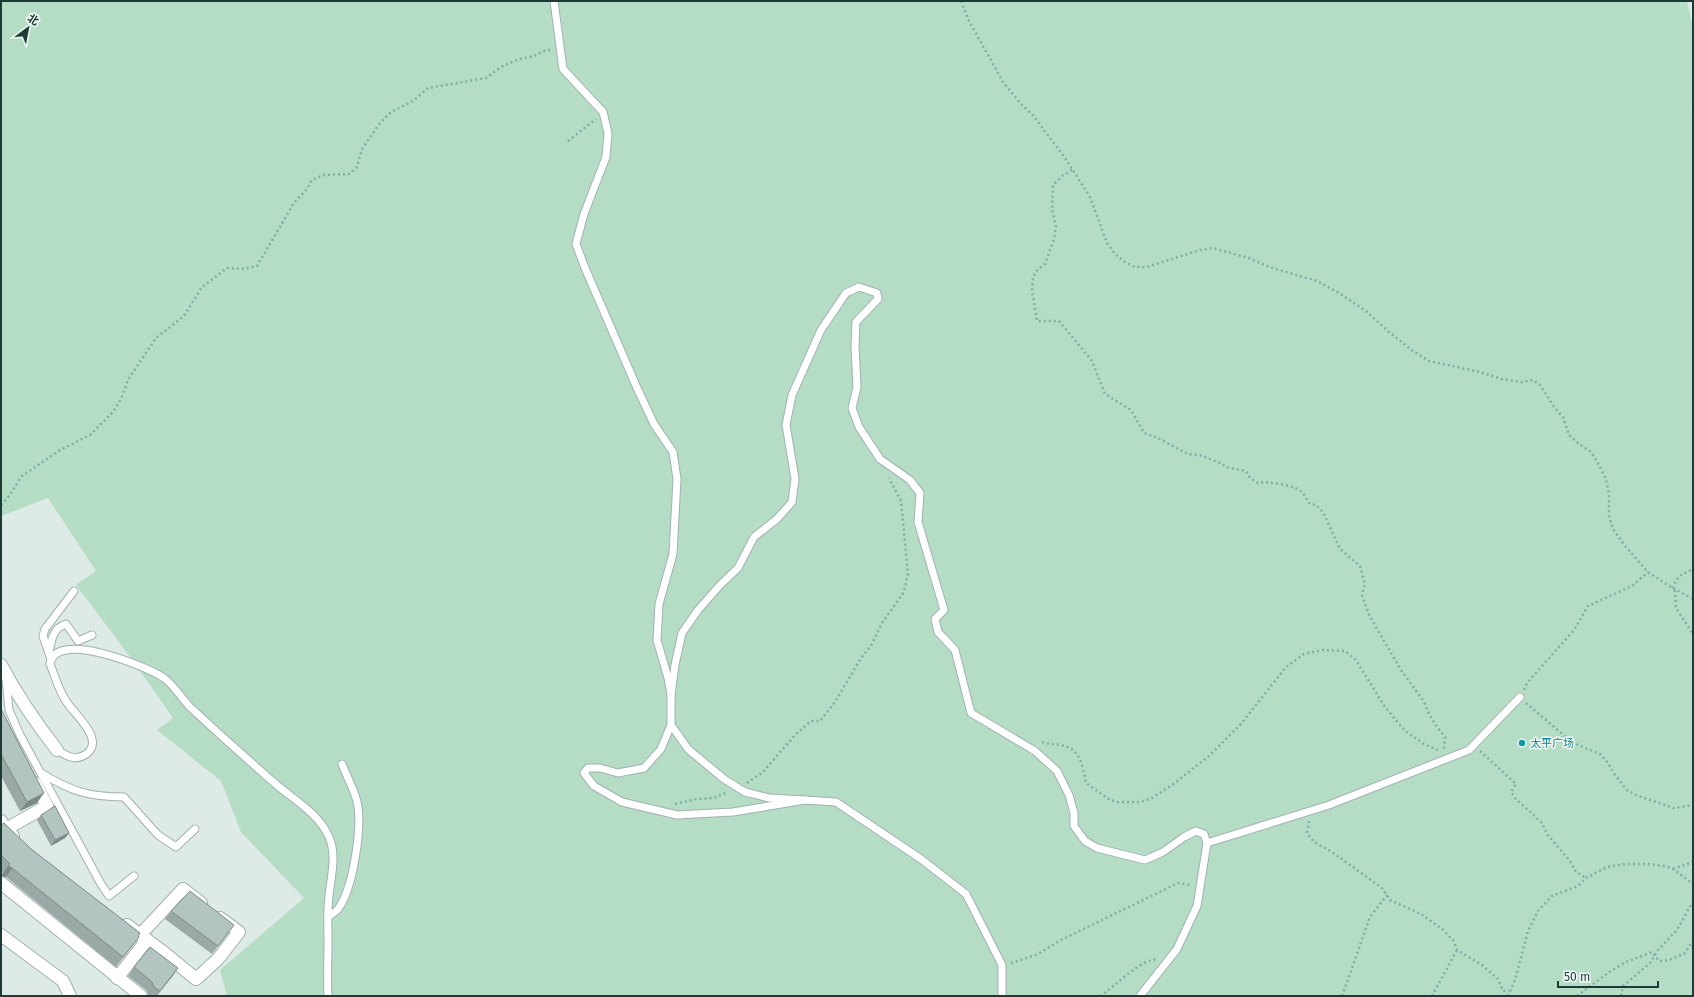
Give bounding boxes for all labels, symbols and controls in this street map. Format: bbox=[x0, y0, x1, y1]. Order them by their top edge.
north arrow bbox=[8, 8, 48, 48]
text: 北 bbox=[25, 12, 41, 28]
place label: 太平广场 bbox=[1530, 737, 1574, 750]
marker: 太平广场 bbox=[1517, 738, 1527, 748]
scale bar bbox=[1558, 963, 1658, 989]
text: 50 m bbox=[1564, 970, 1590, 984]

